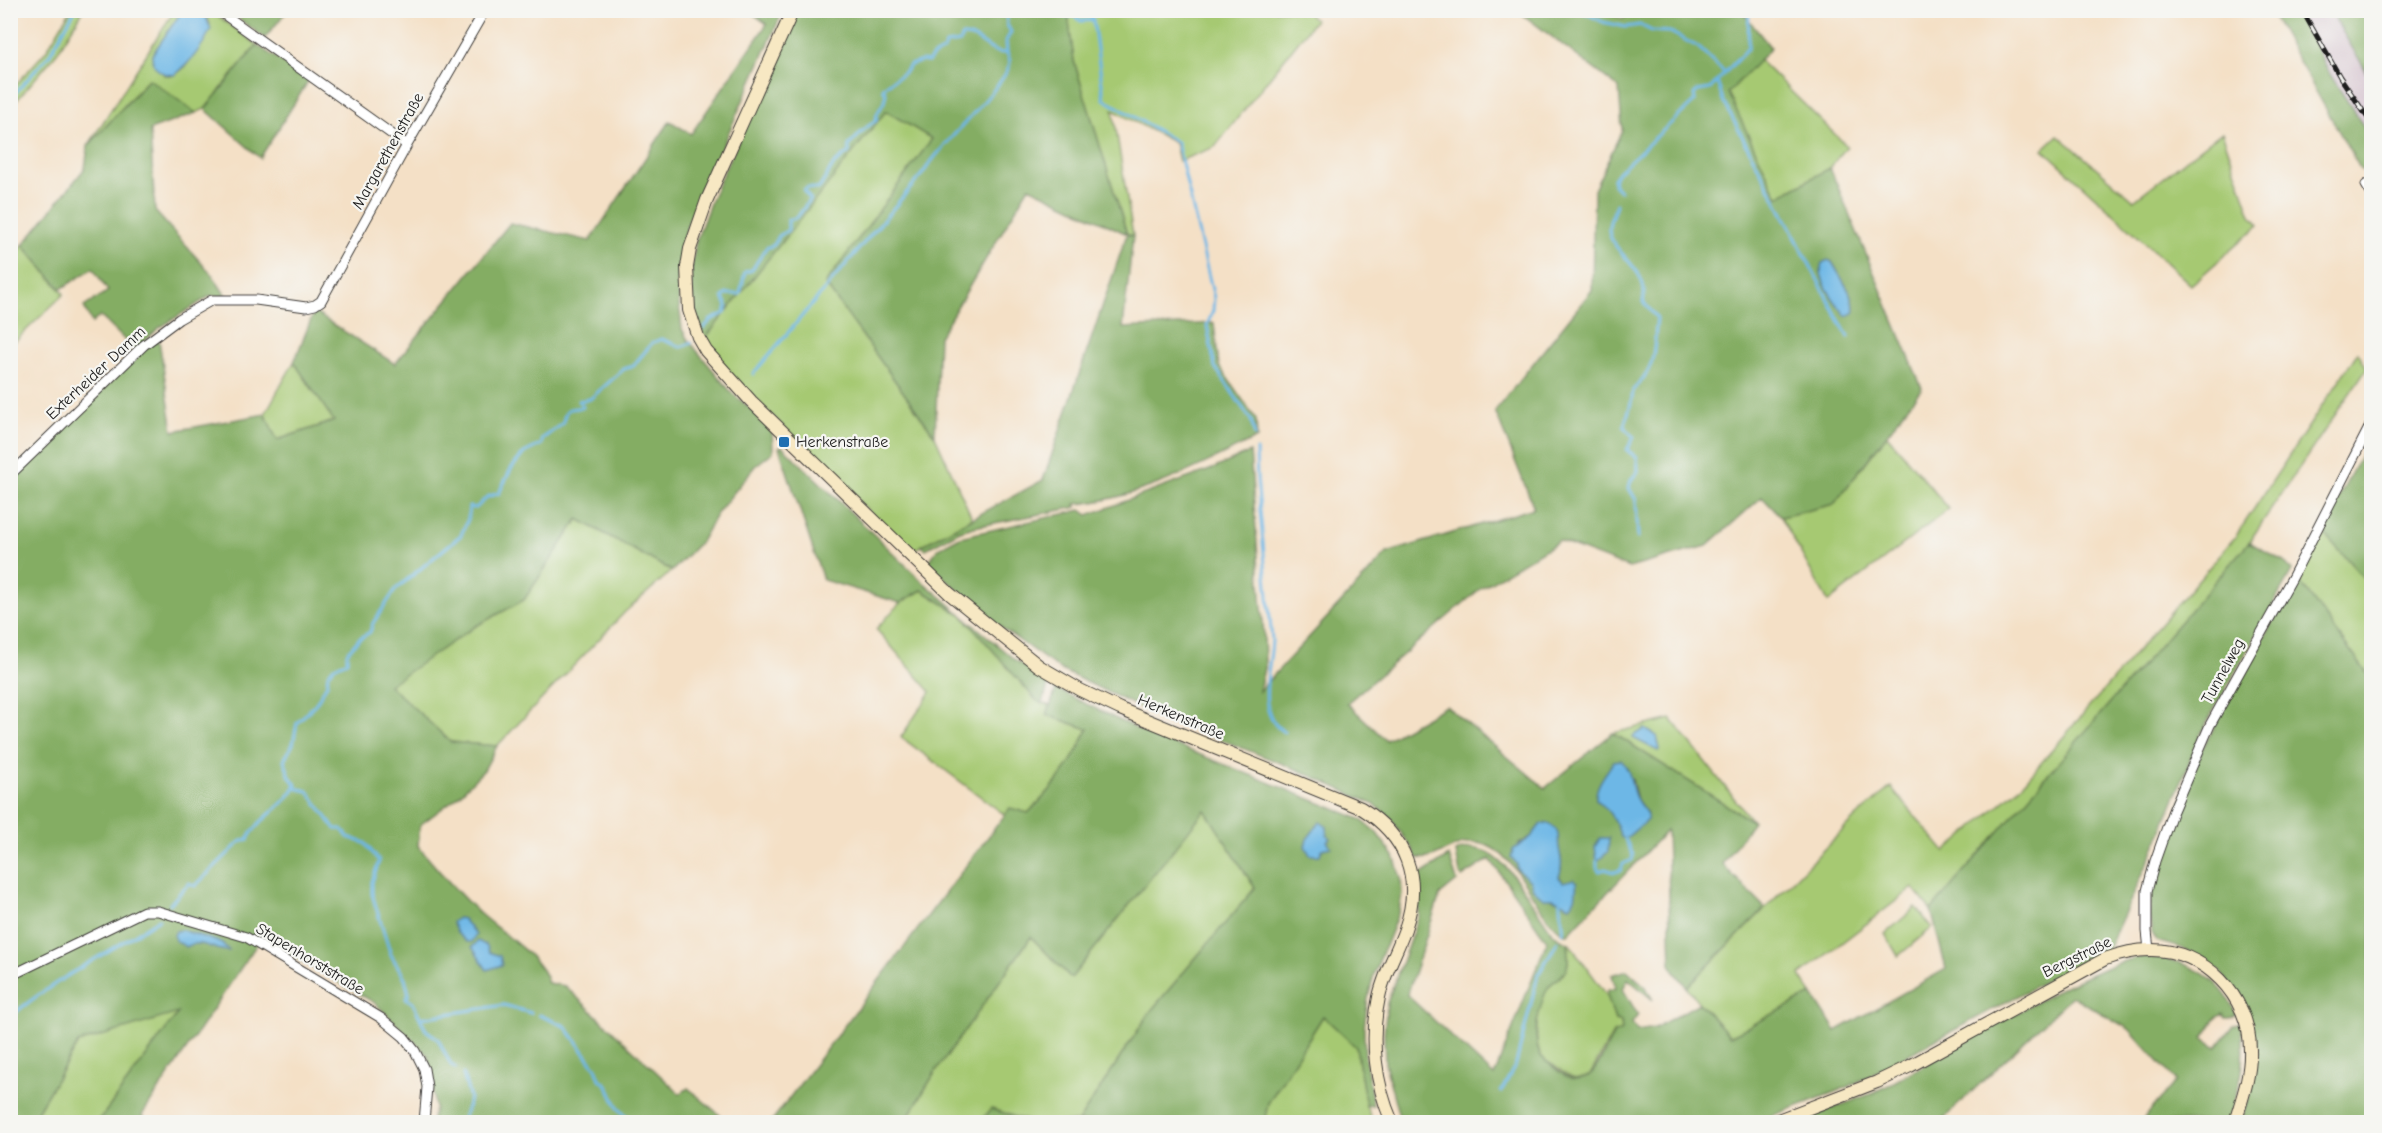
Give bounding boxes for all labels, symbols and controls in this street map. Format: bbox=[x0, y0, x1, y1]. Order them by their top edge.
street label: Margarethenstraße bbox=[349, 90, 427, 212]
street label: Exterheider Damm bbox=[43, 322, 149, 424]
place label: Herkenstraße bbox=[796, 433, 888, 451]
marker: Herkenstraße bbox=[777, 435, 791, 449]
street label: Tunnelweg bbox=[2198, 635, 2248, 707]
street label: Herkenstraße bbox=[1135, 691, 1227, 743]
street label: Stapenhorststraße bbox=[253, 920, 367, 998]
street label: Bergstraße bbox=[2040, 933, 2114, 981]

